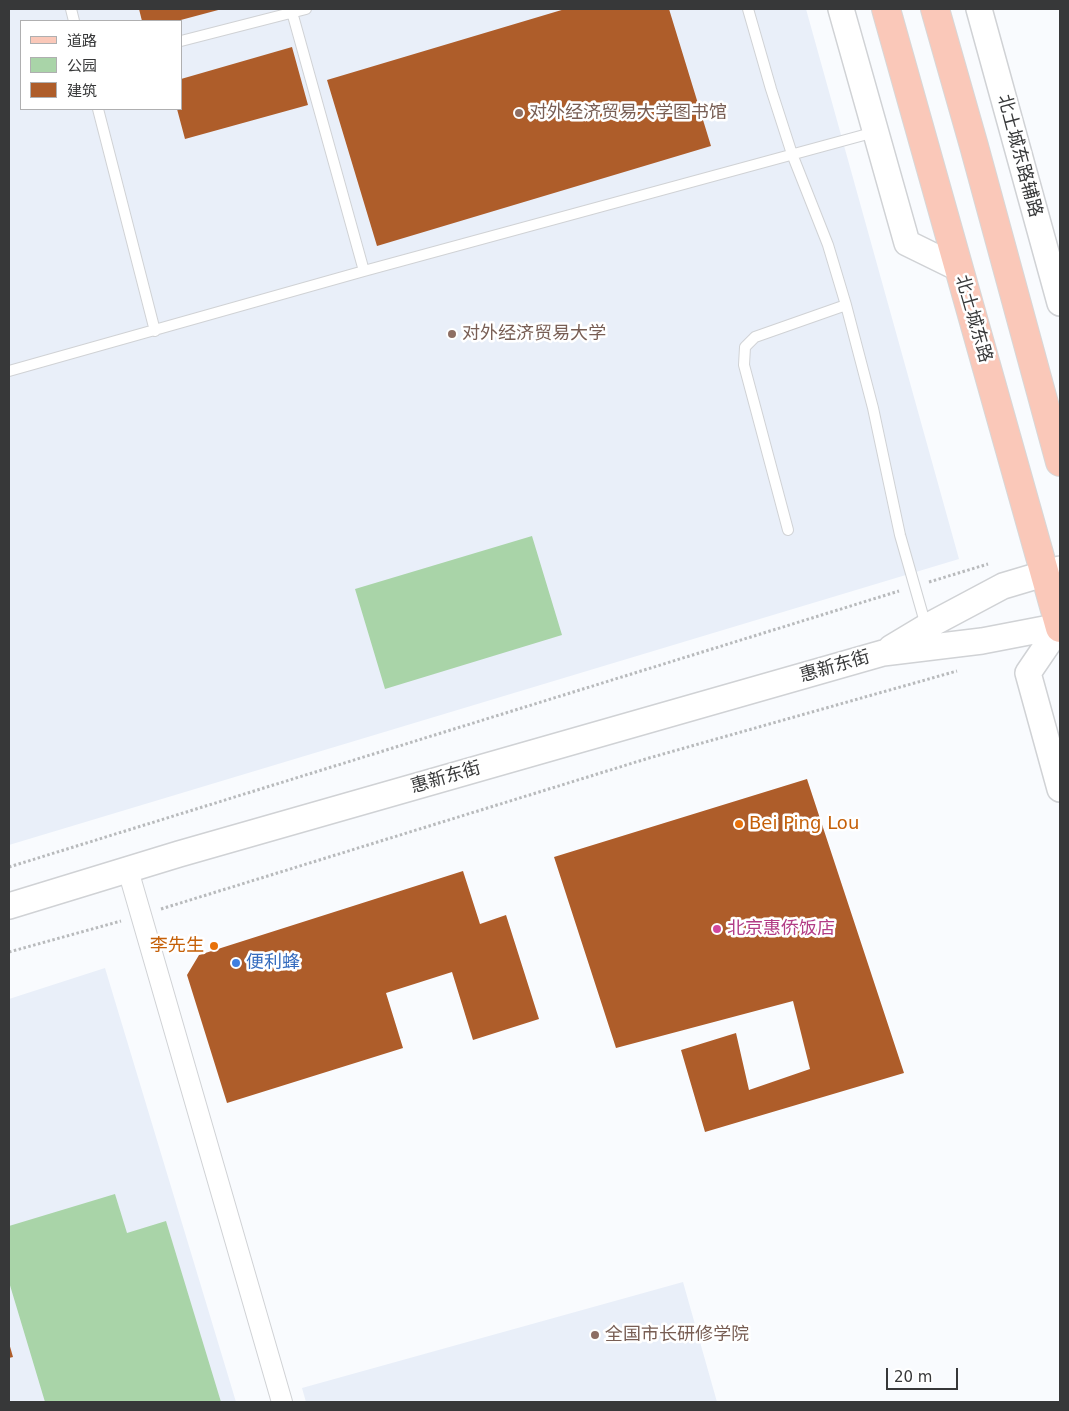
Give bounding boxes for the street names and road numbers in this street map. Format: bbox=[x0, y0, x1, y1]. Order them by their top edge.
street label: 北土城东路辅路 bbox=[992, 92, 1046, 220]
street label: 北土城东路 bbox=[950, 273, 996, 365]
street label: 惠新东街 bbox=[797, 647, 873, 687]
street label: 惠新东街 bbox=[408, 758, 484, 798]

